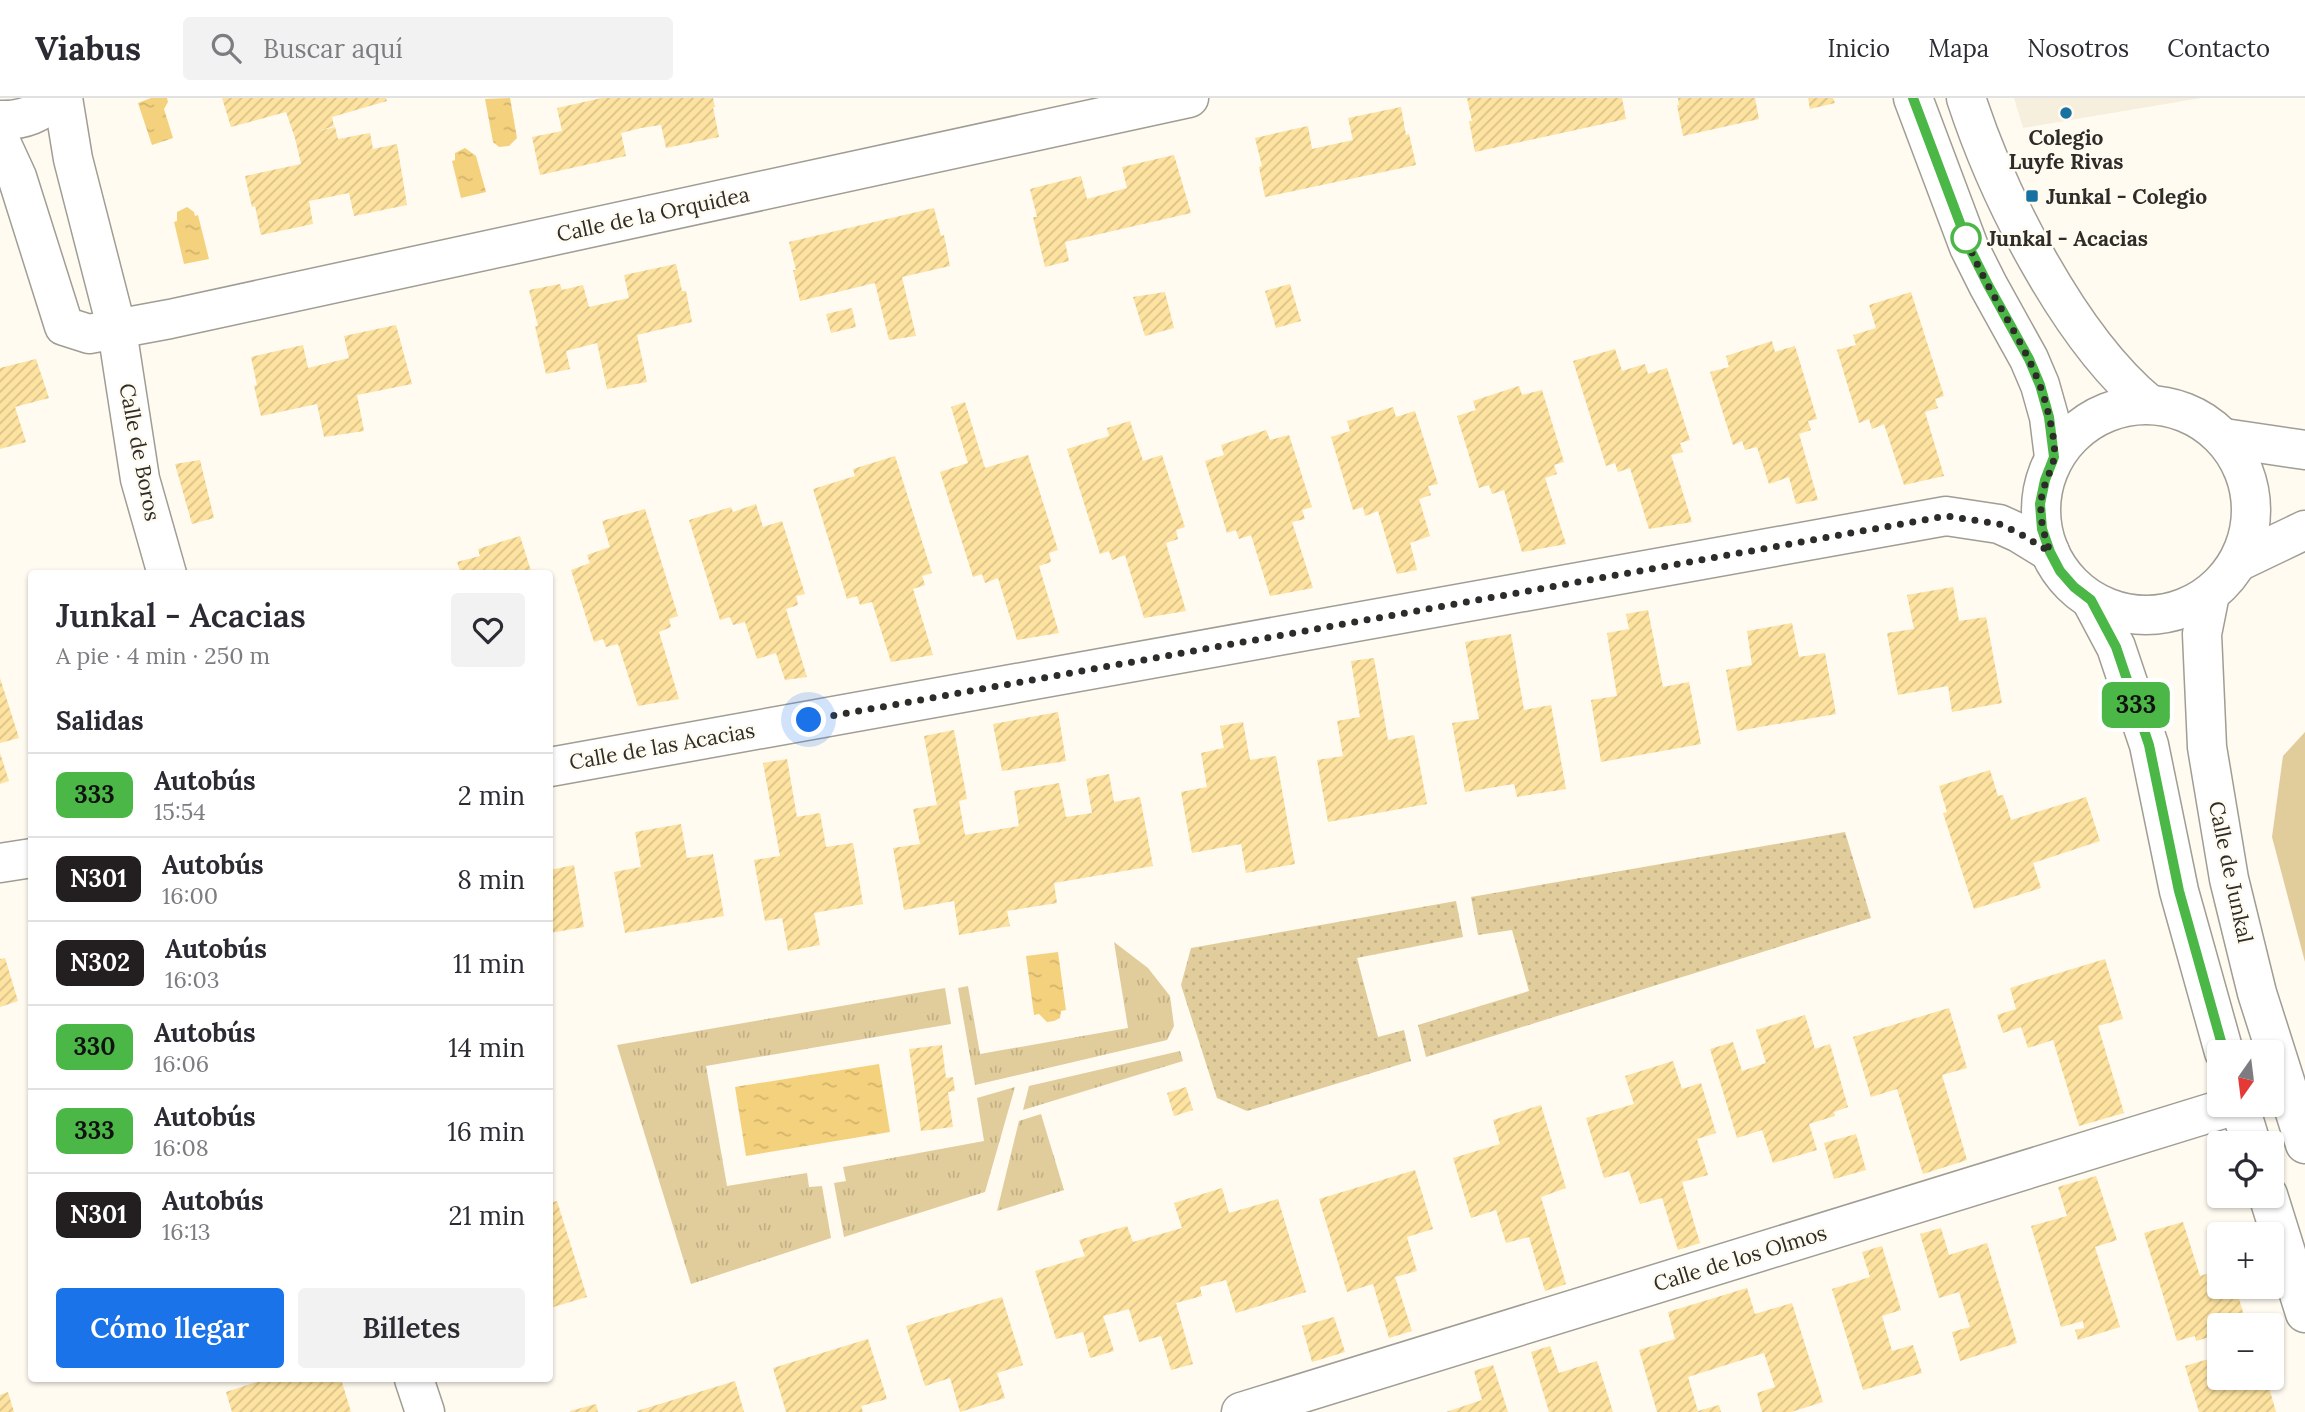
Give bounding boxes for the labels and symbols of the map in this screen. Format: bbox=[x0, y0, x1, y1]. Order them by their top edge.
marker: Colegio Luyfe Rivas bbox=[2058, 105, 2074, 121]
place label: Colegio Luyfe Rivas bbox=[2009, 124, 2123, 175]
street label: Calle de la Orquidea bbox=[554, 180, 752, 248]
place label: Junkal - Colegio bbox=[2046, 183, 2207, 210]
marker: Junkal - Colegio bbox=[2024, 188, 2040, 204]
marker: Junkal - Acacias bbox=[1951, 223, 1981, 253]
place label: Junkal - Acacias bbox=[1987, 225, 2148, 252]
street label: Calle de Boros bbox=[113, 381, 167, 523]
line badge: 333 bbox=[2096, 682, 2176, 728]
your location bbox=[791, 702, 826, 737]
street label: Calle de las Acacias bbox=[567, 716, 757, 776]
street label: Calle de Junkal bbox=[2203, 799, 2259, 945]
north arrow bbox=[2207, 1040, 2284, 1116]
street label: Calle de los Olmos bbox=[1650, 1219, 1830, 1297]

